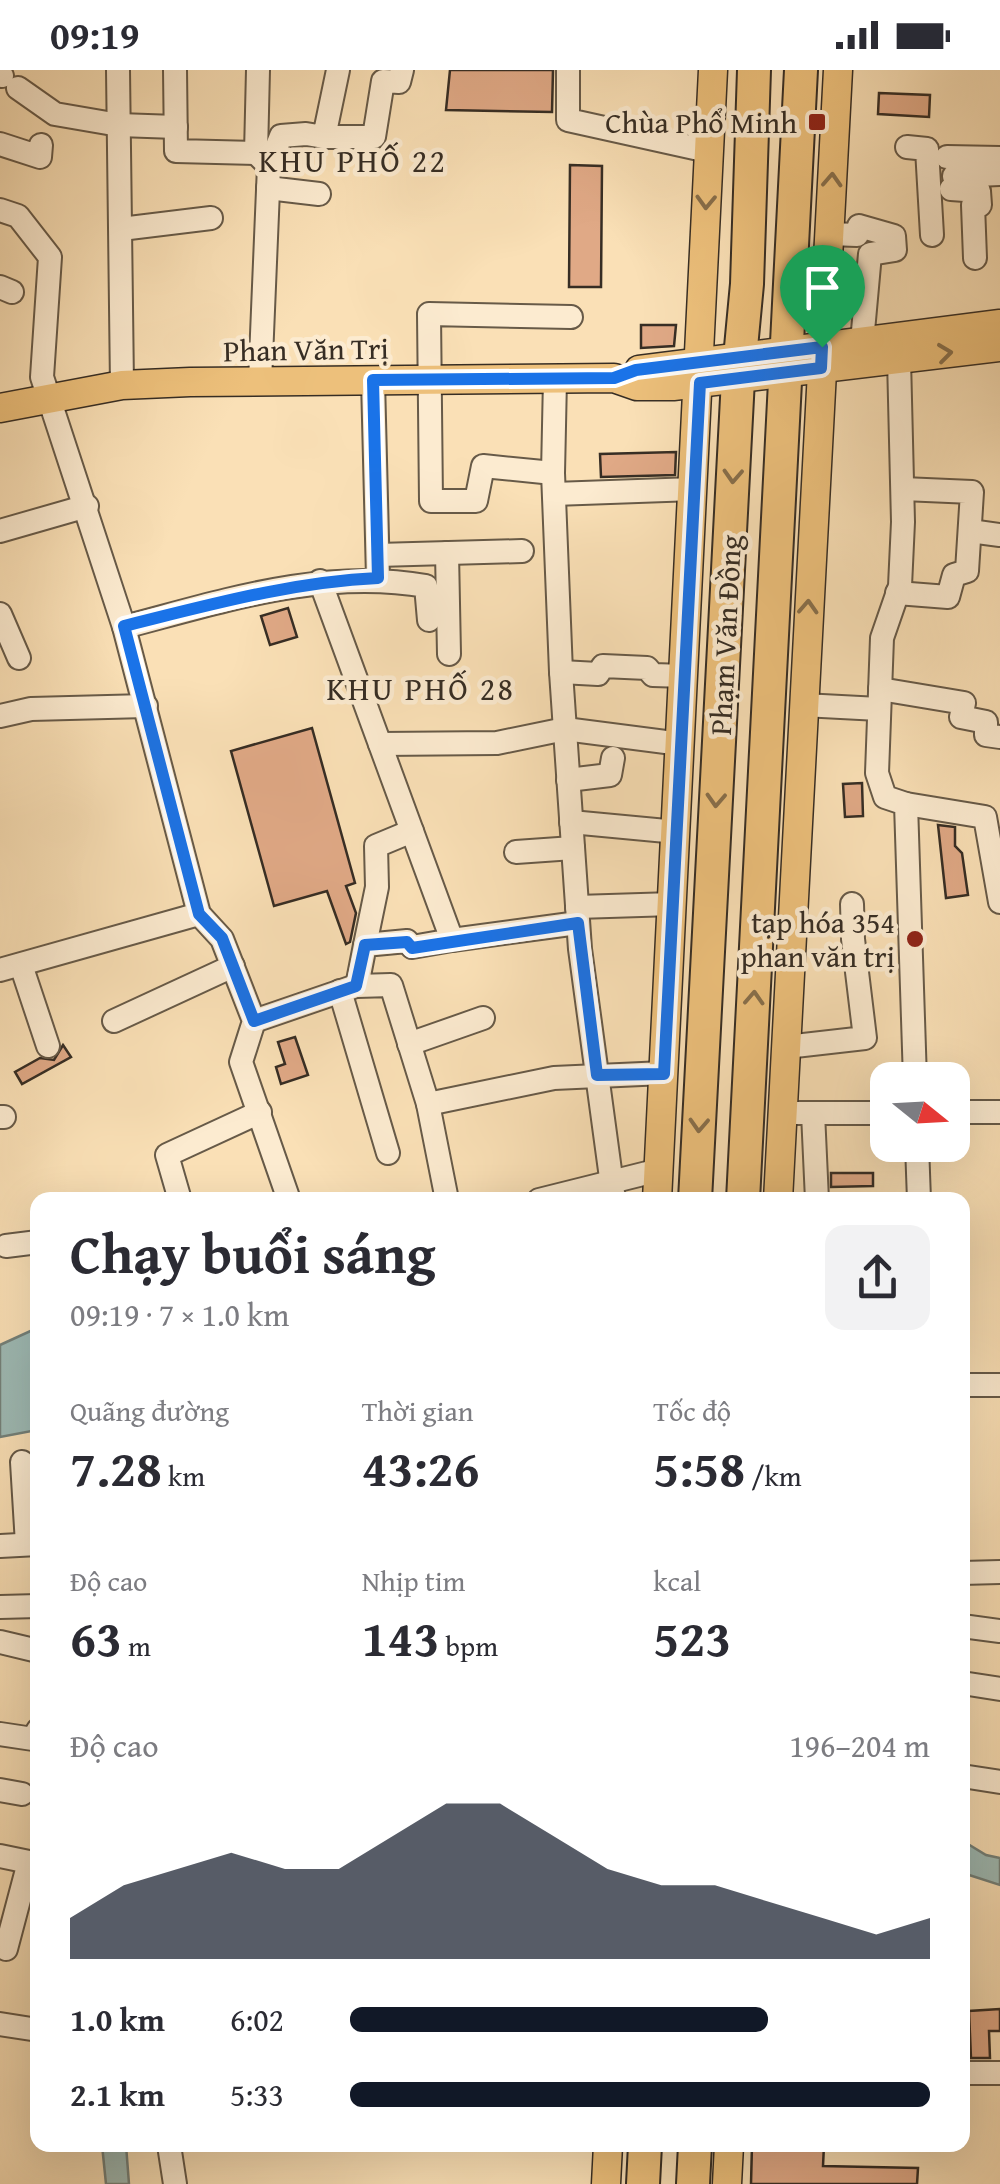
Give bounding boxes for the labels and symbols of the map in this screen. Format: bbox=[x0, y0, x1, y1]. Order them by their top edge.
place label: Chùa Phổ Minh bbox=[605, 100, 797, 144]
marker: Chùa Phổ Minh bbox=[806, 111, 828, 133]
district label: KHU PHỐ 22 bbox=[258, 137, 448, 184]
one-way arrow bbox=[821, 171, 842, 187]
one-way arrow bbox=[696, 195, 717, 211]
pin bbox=[780, 245, 865, 348]
street label: Phan Văn Trị bbox=[223, 326, 389, 372]
one-way arrow bbox=[937, 343, 953, 364]
one-way arrow bbox=[723, 468, 744, 484]
street label: Phạm Văn Đồng bbox=[698, 533, 752, 736]
one-way arrow bbox=[797, 599, 818, 615]
district label: KHU PHỐ 28 bbox=[326, 665, 516, 712]
one-way arrow bbox=[706, 793, 727, 809]
place label: tạp hóa 354 phan văn trị bbox=[740, 900, 895, 978]
marker: tạp hóa 354 phan văn trị bbox=[904, 928, 926, 950]
one-way arrow bbox=[743, 989, 764, 1005]
north arrow bbox=[870, 1062, 970, 1162]
one-way arrow bbox=[689, 1117, 710, 1133]

